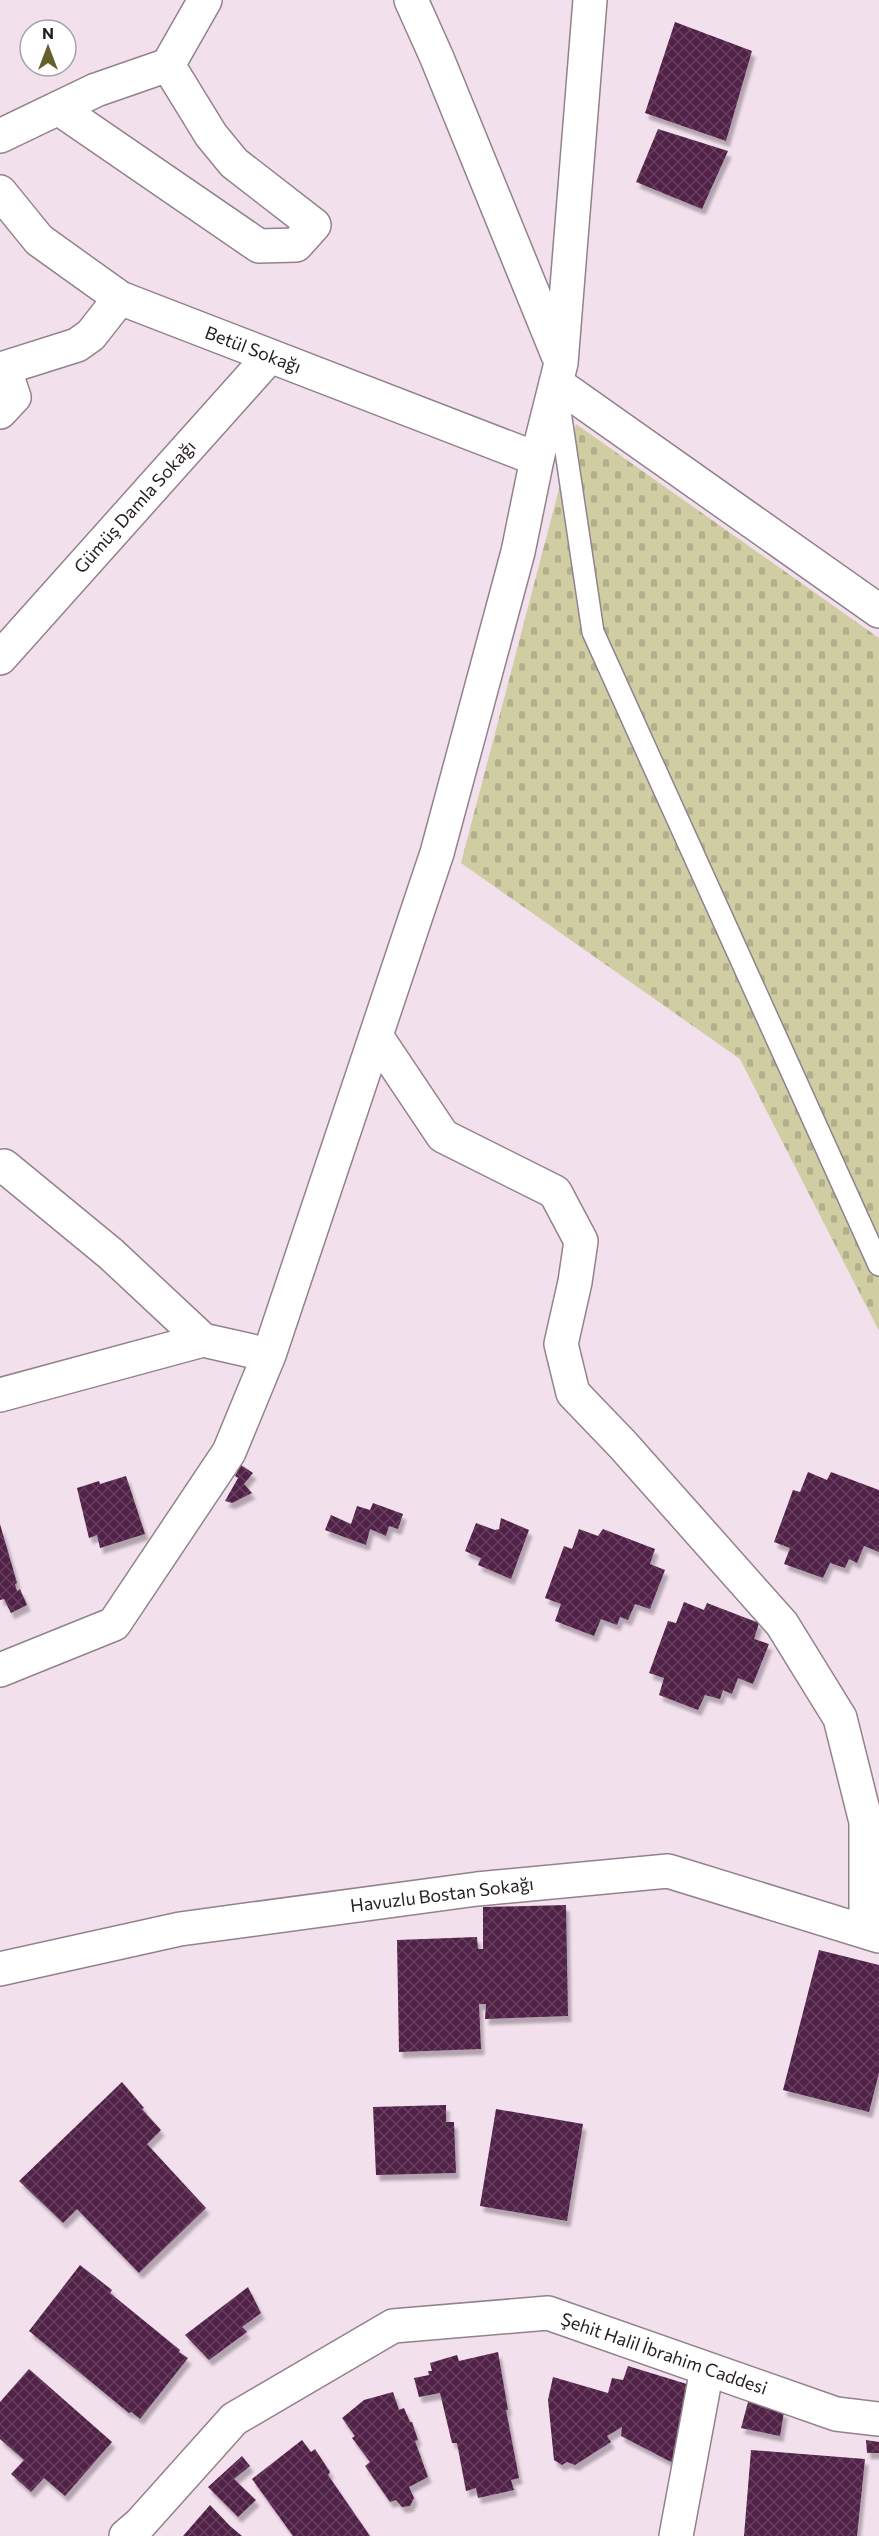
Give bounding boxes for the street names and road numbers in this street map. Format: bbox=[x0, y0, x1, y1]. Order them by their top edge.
street label: Betül Sokağı bbox=[202, 321, 305, 377]
street label: Gümüş Damla Sokağı bbox=[69, 435, 200, 577]
street label: Havuzlu Bostan Sokağı bbox=[349, 1872, 535, 1916]
street label: Şehit Halil İbrahim Caddesi bbox=[558, 2307, 770, 2399]

